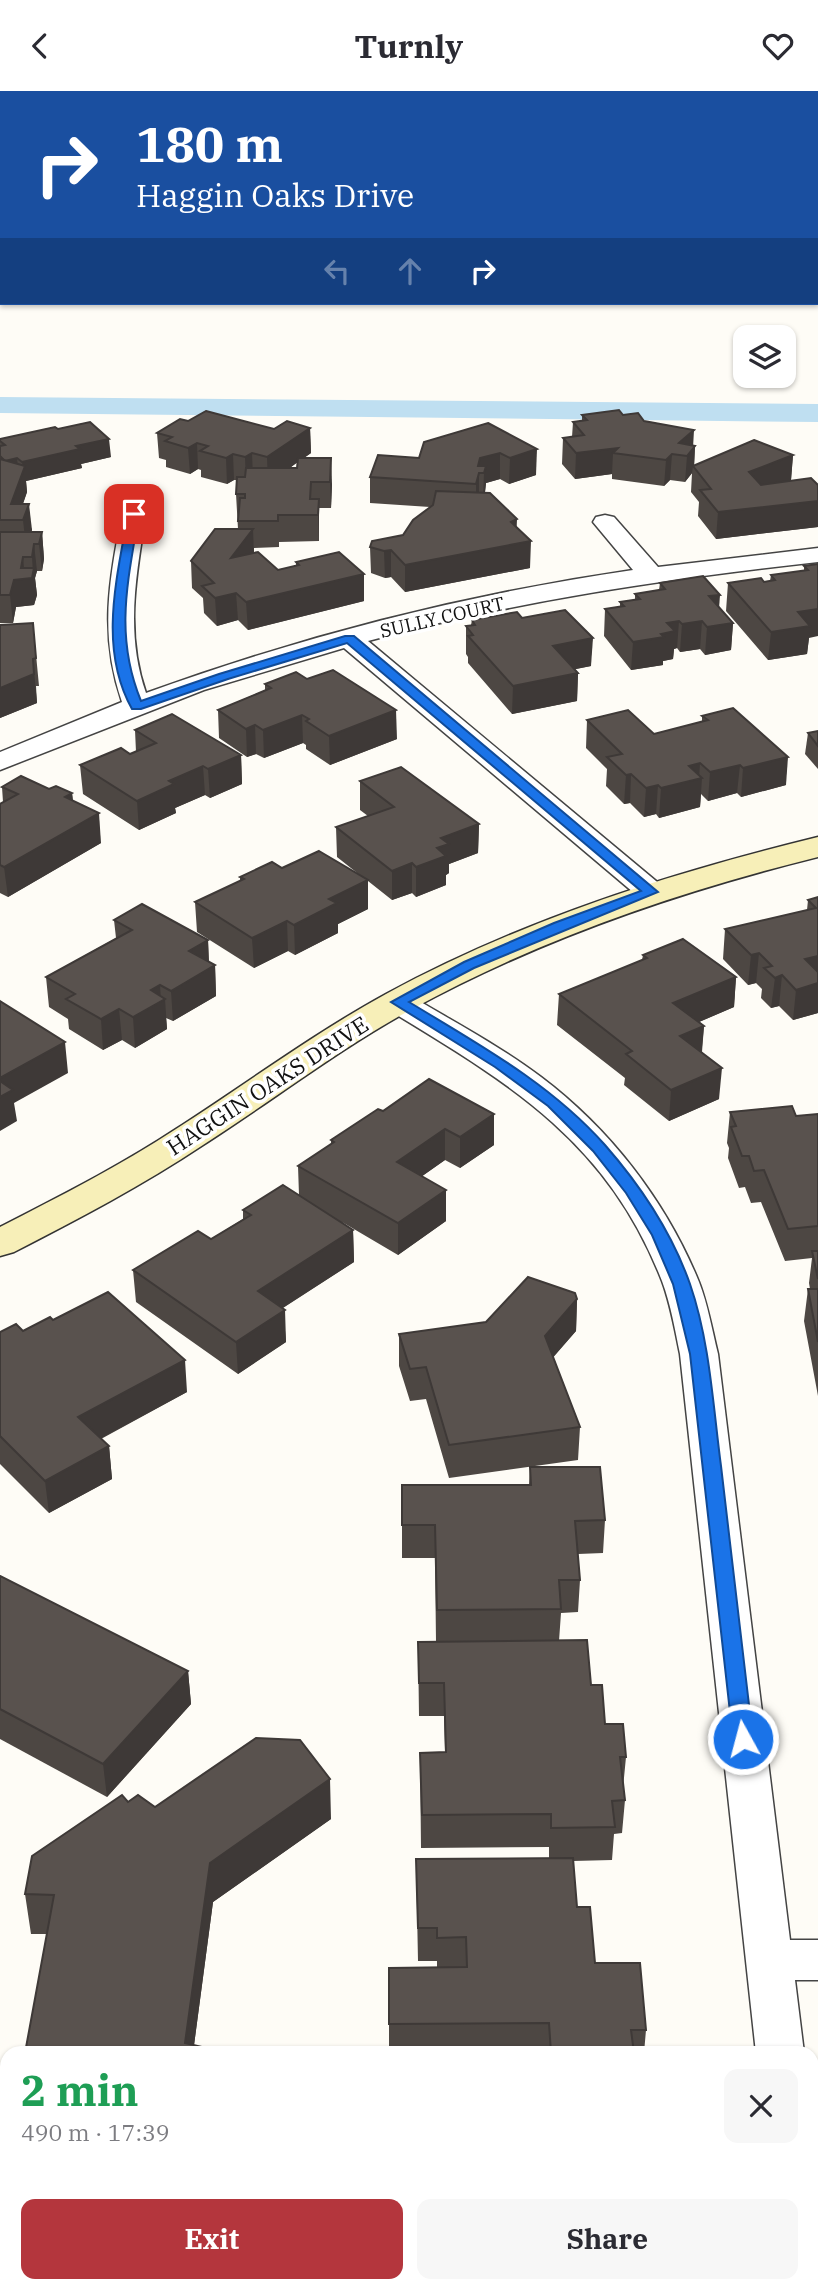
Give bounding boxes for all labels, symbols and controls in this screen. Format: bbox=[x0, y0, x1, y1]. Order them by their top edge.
text: Turnly bbox=[355, 25, 463, 67]
icon: back bbox=[21, 27, 59, 65]
icon: heart bbox=[759, 27, 797, 65]
text: 180 m bbox=[136, 112, 283, 175]
icon: right bbox=[21, 119, 112, 210]
text: Haggin Oaks Drive bbox=[136, 174, 414, 216]
icon: left bbox=[318, 252, 356, 290]
icon: ahead bbox=[391, 252, 429, 290]
icon: right bbox=[464, 252, 502, 290]
map controls bbox=[733, 325, 796, 388]
button: layers bbox=[733, 325, 796, 388]
pin bbox=[104, 484, 164, 544]
icon: arrive bbox=[115, 495, 153, 533]
street label: SULLY COURT bbox=[377, 591, 507, 643]
street label: HAGGIN OAKS DRIVE bbox=[160, 1009, 374, 1161]
position arrow bbox=[706, 1702, 780, 1776]
text: 2 min bbox=[21, 2063, 139, 2118]
button: close bbox=[724, 2069, 798, 2143]
text: 490 m · 17:39 bbox=[21, 2117, 170, 2147]
button: Exit bbox=[21, 2199, 403, 2279]
button: Share bbox=[417, 2199, 798, 2279]

